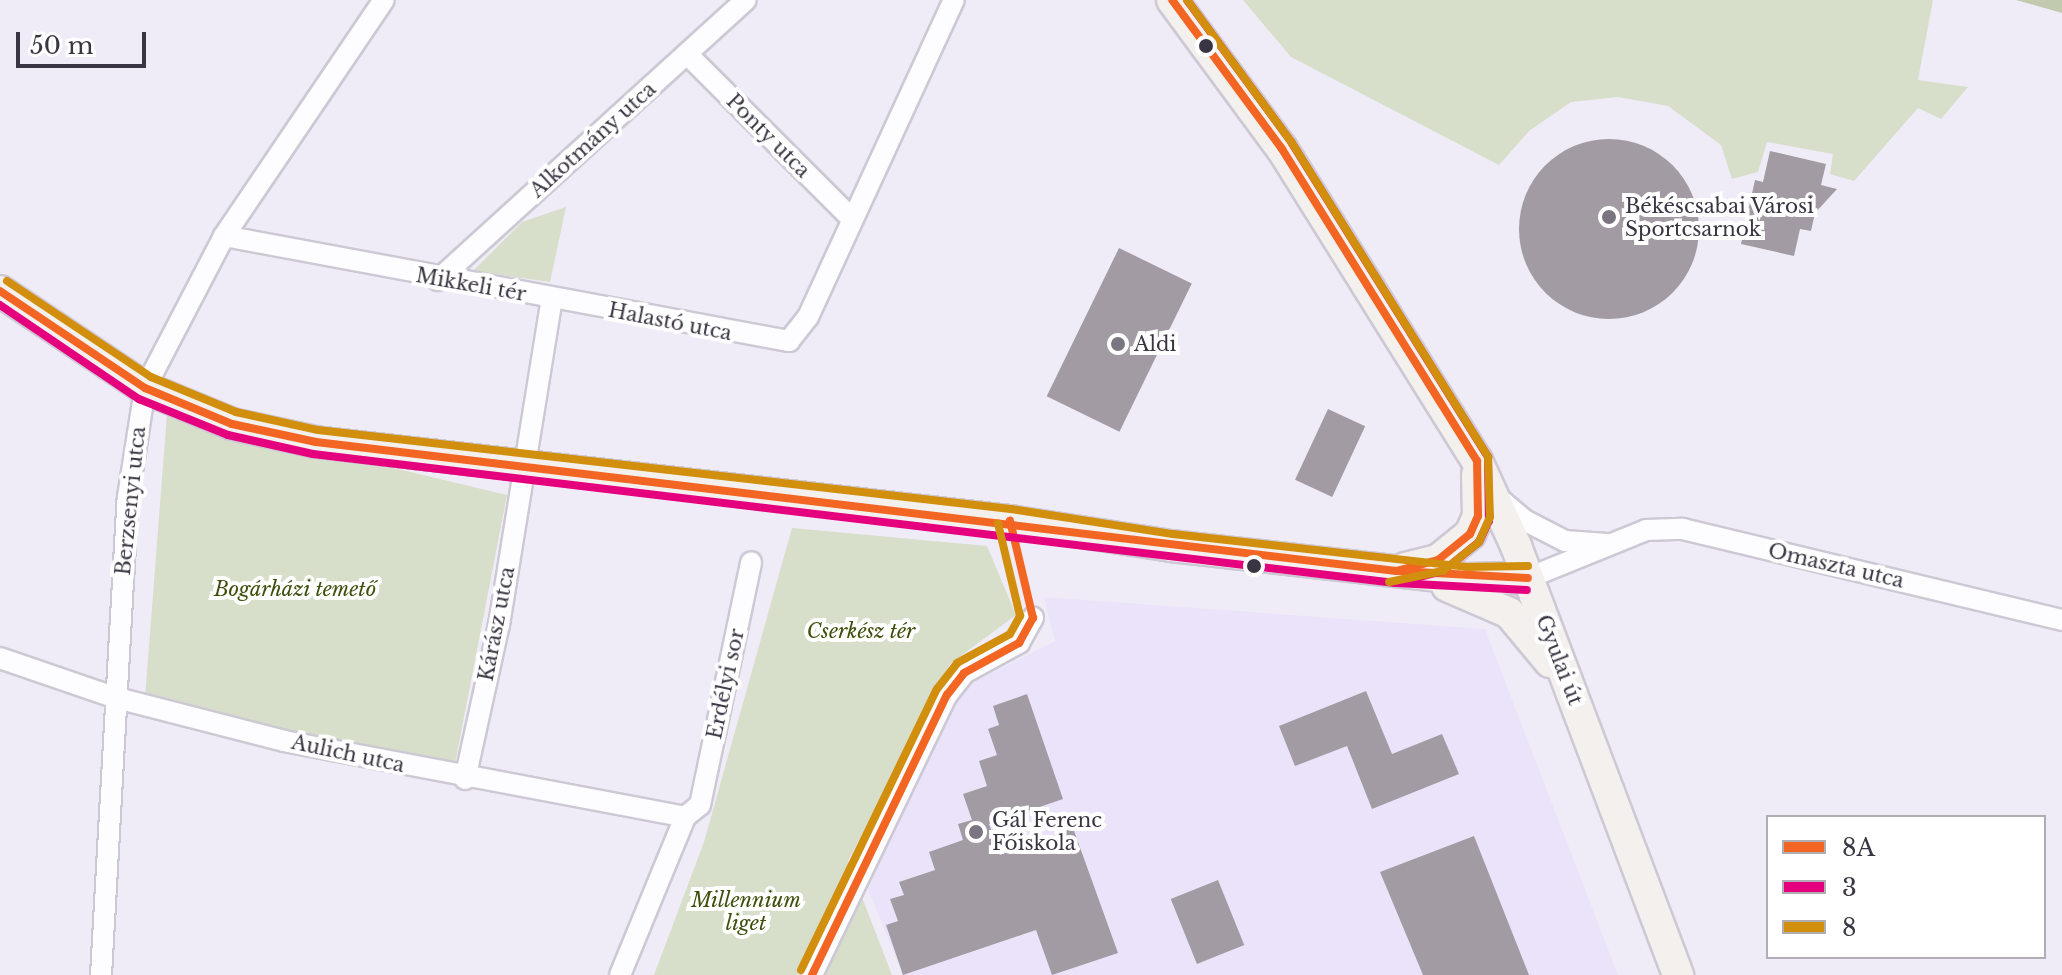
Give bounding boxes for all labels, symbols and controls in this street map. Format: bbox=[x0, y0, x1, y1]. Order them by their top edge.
scale bar bbox=[20, 16, 150, 66]
text: 50 m bbox=[30, 31, 93, 60]
unlabelled marker bbox=[1198, 38, 1214, 54]
street label: Alkotmány utca bbox=[525, 77, 661, 203]
street label: Ponty utca bbox=[721, 89, 815, 183]
place label: Békéscsabai Városi Sportcsarnok bbox=[1625, 194, 1815, 241]
marker: Békéscsabai Városi Sportcsarnok bbox=[1600, 208, 1618, 226]
street label: Mikkeli tér bbox=[414, 263, 528, 307]
street label: Halastó utca bbox=[606, 298, 734, 346]
place label: Aldi bbox=[1134, 332, 1176, 356]
marker: Aldi bbox=[1109, 335, 1127, 353]
street label: Berzsenyi utca bbox=[111, 425, 151, 577]
street label: Omaszta utca bbox=[1766, 539, 1906, 593]
unlabelled marker bbox=[1246, 558, 1262, 574]
street label: Kárász utca bbox=[474, 565, 520, 683]
park label: Bogárházi temető bbox=[214, 577, 376, 601]
street label: Gyulai út bbox=[1531, 612, 1587, 708]
park label: Cserkész tér bbox=[807, 619, 915, 643]
street label: Erdélyi sor bbox=[703, 627, 749, 741]
street label: Aulich utca bbox=[289, 730, 407, 778]
place label: Gál Ferenc Főiskola bbox=[992, 808, 1102, 855]
legend bbox=[1766, 815, 2046, 959]
marker: Gál Ferenc Főiskola bbox=[967, 823, 985, 841]
text: 8A bbox=[1842, 833, 1875, 862]
text: 3 bbox=[1842, 873, 1857, 902]
park label: Millennium liget bbox=[691, 888, 801, 935]
text: 8 bbox=[1842, 913, 1857, 942]

